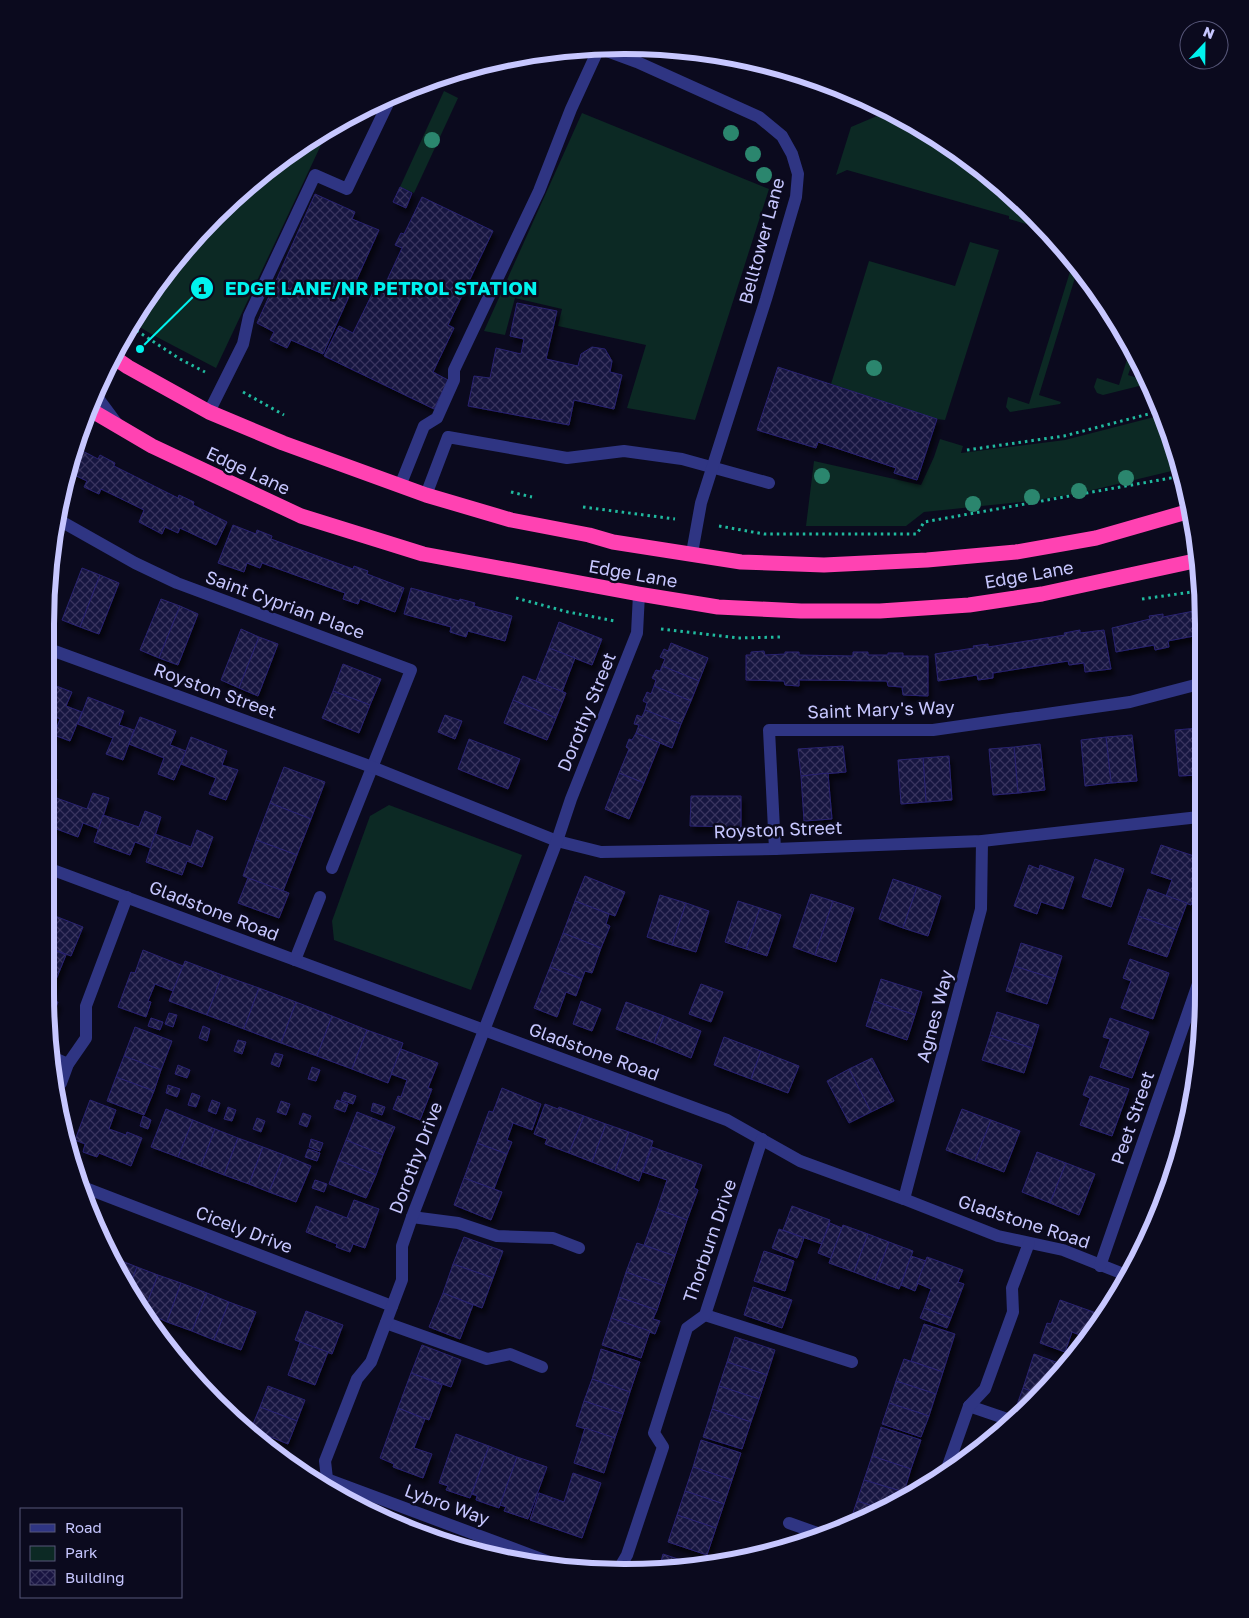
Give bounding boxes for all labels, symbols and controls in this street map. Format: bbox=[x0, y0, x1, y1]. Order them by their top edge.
north arrow bbox=[1179, 20, 1229, 70]
text: N bbox=[1201, 23, 1217, 42]
street label: Belltower Lane bbox=[734, 175, 788, 306]
callout: EDGE LANE/NR PETROL STATION bbox=[190, 271, 548, 305]
text: EDGE LANE/NR PETROL STATION bbox=[225, 276, 537, 299]
text: 1 bbox=[198, 279, 206, 297]
street label: Edge Lane bbox=[203, 441, 294, 499]
street label: Edge Lane bbox=[587, 554, 679, 592]
street label: Edge Lane bbox=[983, 555, 1075, 593]
street label: Saint Cyprian Place bbox=[203, 565, 368, 643]
street label: Dorothy Street bbox=[552, 649, 620, 775]
street label: Royston Street bbox=[151, 658, 280, 722]
street label: Saint Mary's Way bbox=[807, 695, 955, 723]
street label: Royston Street bbox=[713, 816, 843, 842]
street label: Gladstone Road bbox=[146, 875, 282, 945]
street label: Agnes Way bbox=[911, 967, 957, 1064]
street label: Gladstone Road bbox=[526, 1017, 663, 1085]
street label: Peet Street bbox=[1106, 1068, 1158, 1167]
street label: Dorothy Drive bbox=[384, 1099, 447, 1217]
street label: Thorburn Drive bbox=[678, 1176, 740, 1305]
street label: Gladstone Road bbox=[956, 1189, 1093, 1253]
street label: Cicely Drive bbox=[193, 1201, 296, 1258]
street label: Lybro Way bbox=[402, 1479, 493, 1530]
legend bbox=[20, 1508, 182, 1598]
text: Road bbox=[65, 1518, 102, 1536]
text: Park bbox=[65, 1543, 98, 1561]
text: Building bbox=[65, 1568, 125, 1586]

